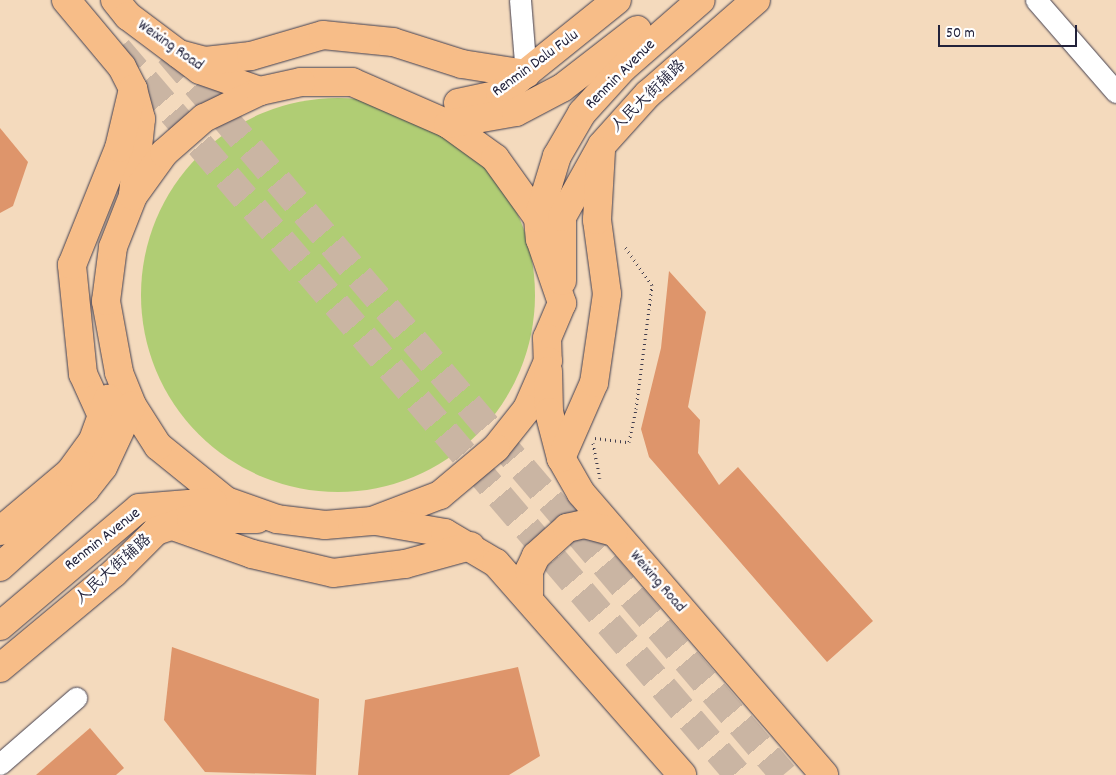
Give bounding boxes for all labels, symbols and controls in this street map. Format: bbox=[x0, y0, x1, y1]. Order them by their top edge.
scale bar bbox=[941, 15, 1080, 47]
street label: Weixing Road bbox=[133, 16, 207, 76]
text: 50 m bbox=[946, 23, 975, 45]
street label: Renmin Dalu Fulu bbox=[489, 26, 583, 102]
street label: Renmin Avenue bbox=[582, 36, 660, 114]
street label: 人民大街辅路 bbox=[608, 57, 690, 137]
street label: Renmin Avenue bbox=[61, 504, 145, 576]
street label: 人民大街辅路 bbox=[72, 531, 156, 609]
street label: Weixing Road bbox=[625, 547, 689, 617]

